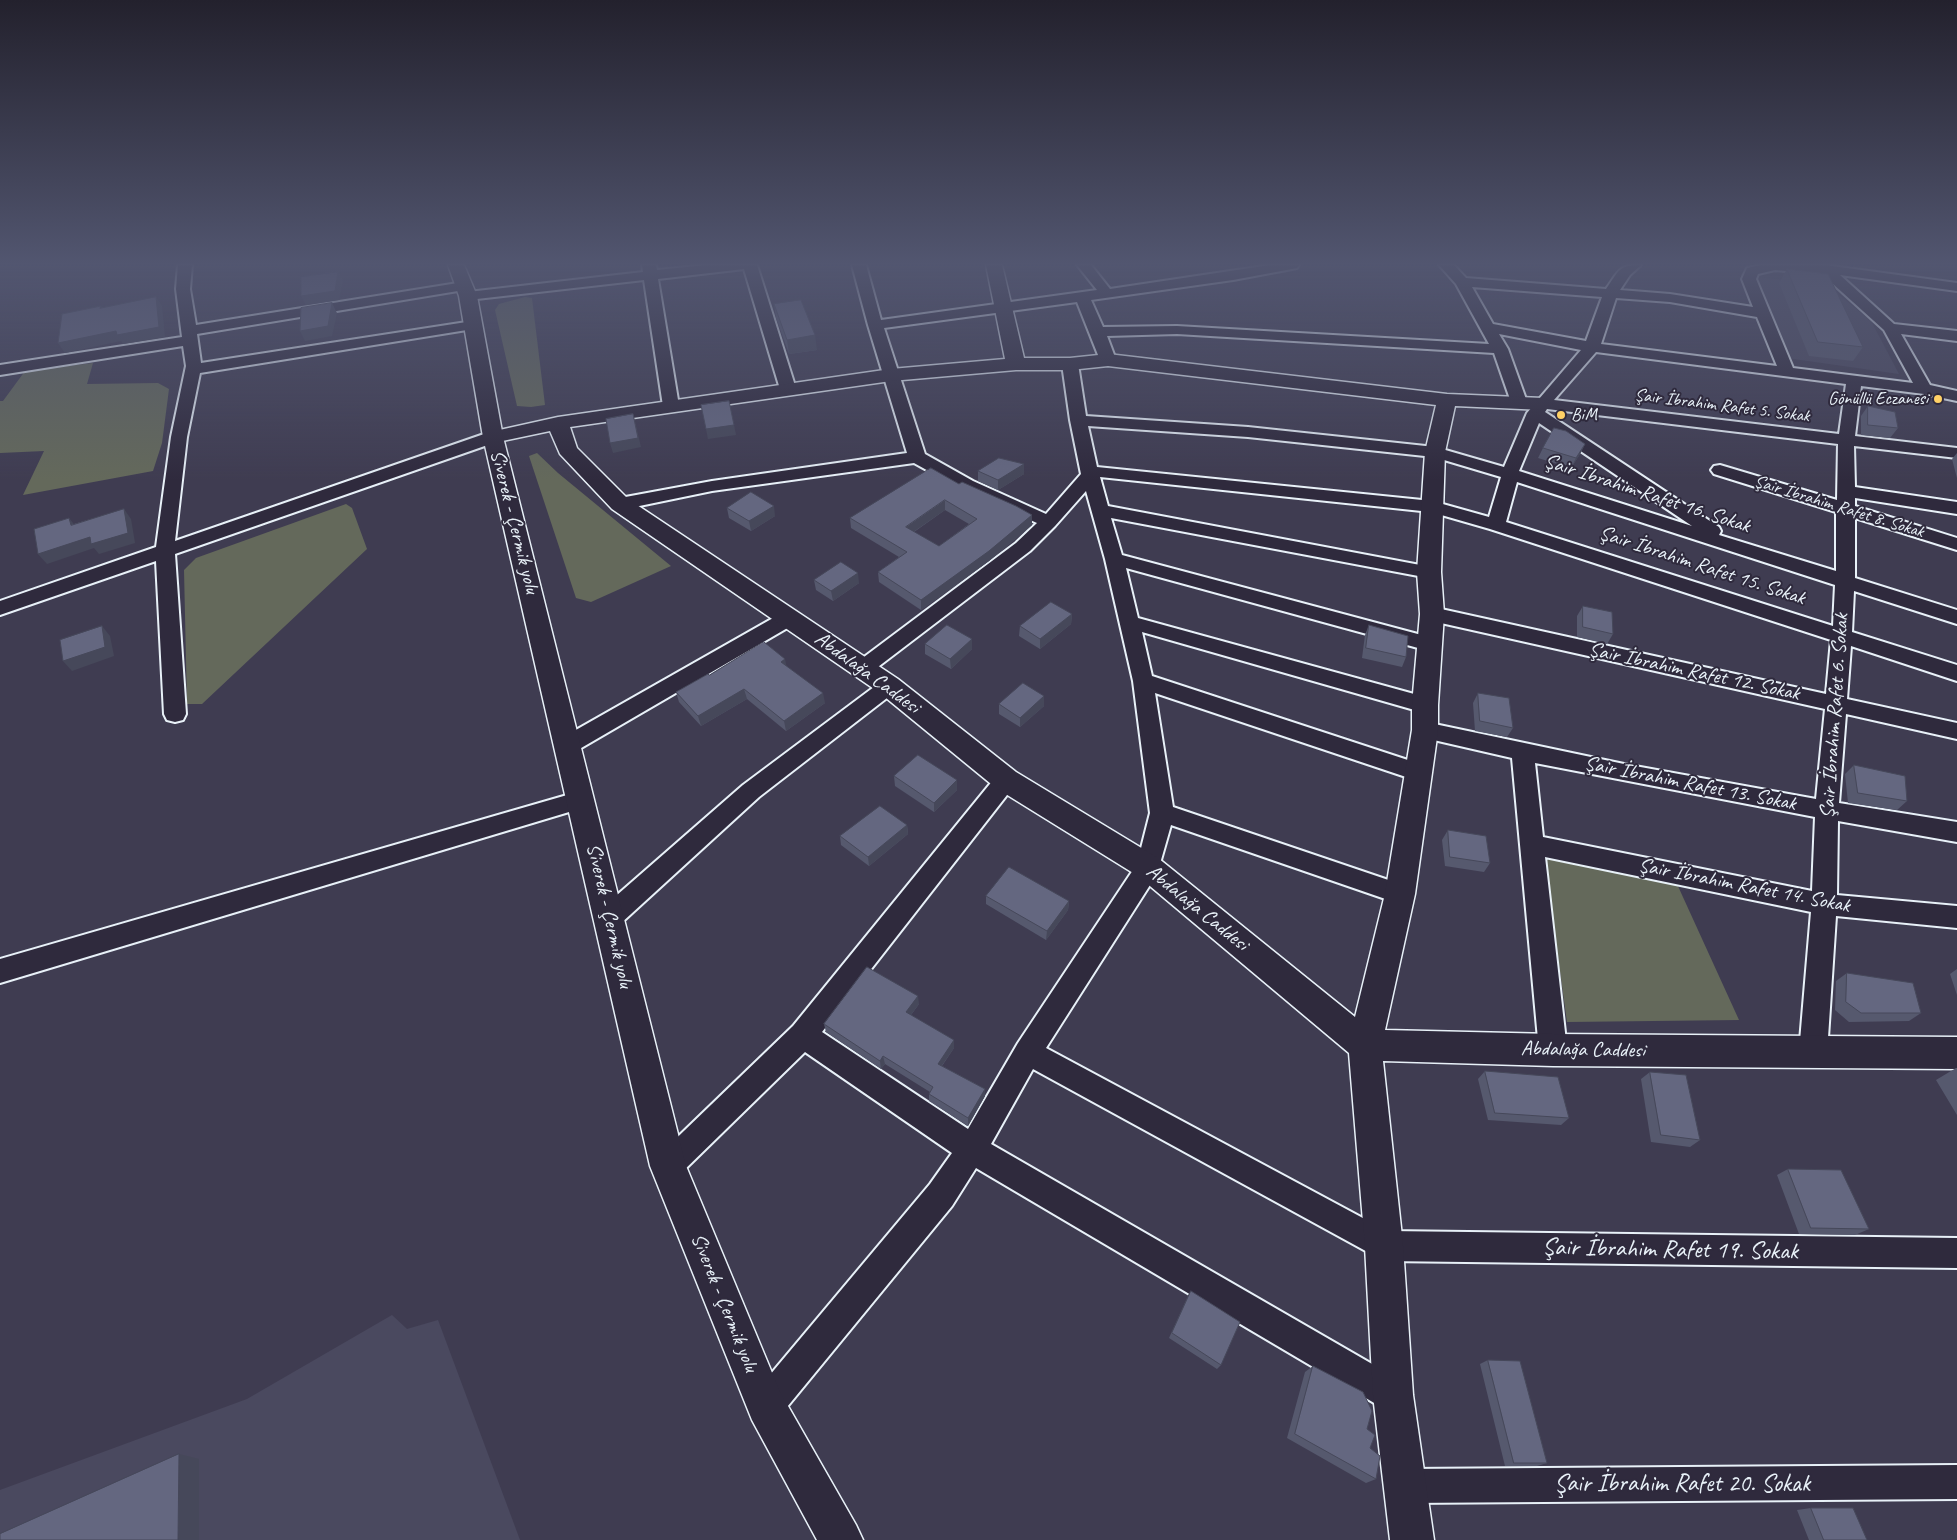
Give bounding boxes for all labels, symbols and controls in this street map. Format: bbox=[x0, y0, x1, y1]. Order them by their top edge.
street label: Şair İbrahim Rafet 5. Sokak bbox=[1633, 385, 1811, 427]
place label: Gönüllü Eczanesi bbox=[1828, 388, 1928, 410]
marker: Gönüllü Eczanesi bbox=[1932, 393, 1944, 405]
place label: BiM bbox=[1571, 404, 1597, 426]
marker: BiM bbox=[1555, 409, 1567, 421]
street label: Siverek - Çermik yolu bbox=[484, 447, 544, 597]
street label: Şair İbrahim Rafet 16. Sokak bbox=[1541, 449, 1753, 539]
street label: Şair İbrahim Rafet 8. Sokak bbox=[1752, 471, 1926, 543]
street label: Şair İbrahim Rafet 15. Sokak bbox=[1596, 521, 1808, 611]
street label: Şair İbrahim Rafet 6. Sokak bbox=[1815, 613, 1855, 819]
street label: Abdalağa Caddesi bbox=[809, 626, 925, 720]
street label: Şair İbrahim Rafet 12. Sokak bbox=[1586, 637, 1802, 707]
street label: Şair İbrahim Rafet 13. Sokak bbox=[1582, 751, 1798, 817]
street label: Siverek - Çermik yolu bbox=[580, 841, 638, 991]
street label: Şair İbrahim Rafet 14. Sokak bbox=[1636, 853, 1852, 919]
street label: Abdalağa Caddesi bbox=[1141, 859, 1253, 957]
street label: Abdalağa Caddesi bbox=[1521, 1036, 1645, 1064]
street label: Siverek - Çermik yolu bbox=[685, 1230, 763, 1376]
street label: Şair İbrahim Rafet 19. Sokak bbox=[1542, 1233, 1798, 1267]
street label: Şair İbrahim Rafet 20. Sokak bbox=[1554, 1469, 1810, 1499]

